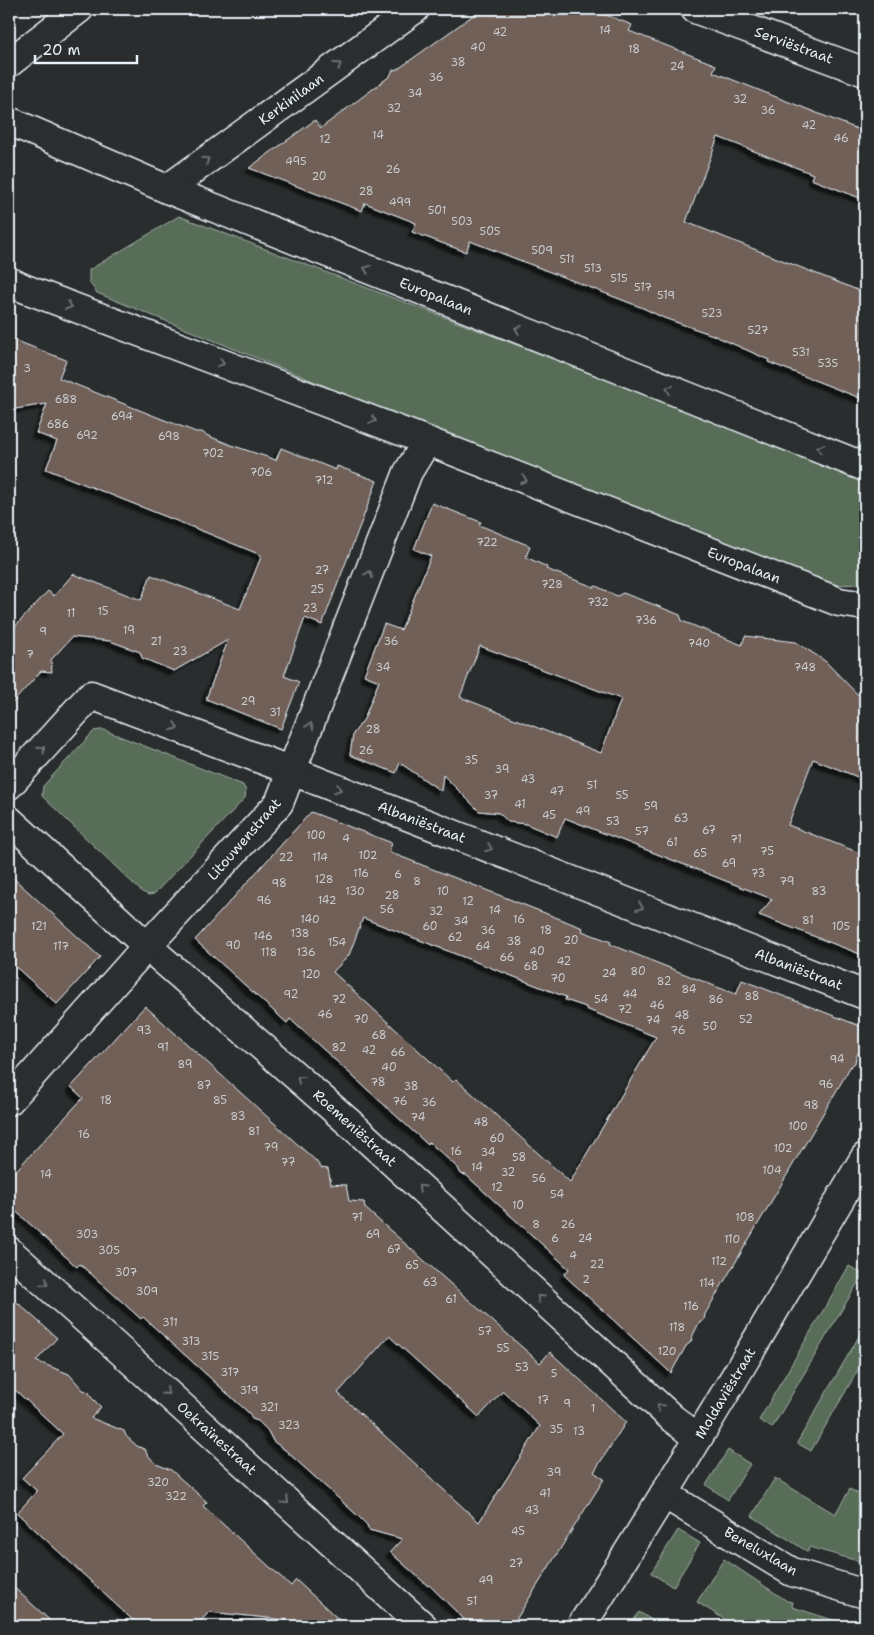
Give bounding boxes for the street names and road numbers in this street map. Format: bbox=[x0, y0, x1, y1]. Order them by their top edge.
street label: Serviëstraat bbox=[752, 22, 836, 68]
street label: Kerkinilaan bbox=[255, 69, 327, 129]
street label: Europalaan bbox=[397, 273, 476, 319]
street label: Europalaan bbox=[705, 543, 784, 587]
street label: Litouwenstraat bbox=[203, 794, 285, 884]
street label: Albaniëstraat bbox=[375, 797, 469, 847]
street label: Albaniëstraat bbox=[752, 944, 846, 994]
street label: Roemeniëstraat bbox=[309, 1086, 401, 1170]
street label: Moldaviëstraat bbox=[691, 1344, 759, 1442]
street label: Oekraïnestraat bbox=[173, 1397, 261, 1479]
street label: Beneluxlaan bbox=[721, 1523, 801, 1579]

